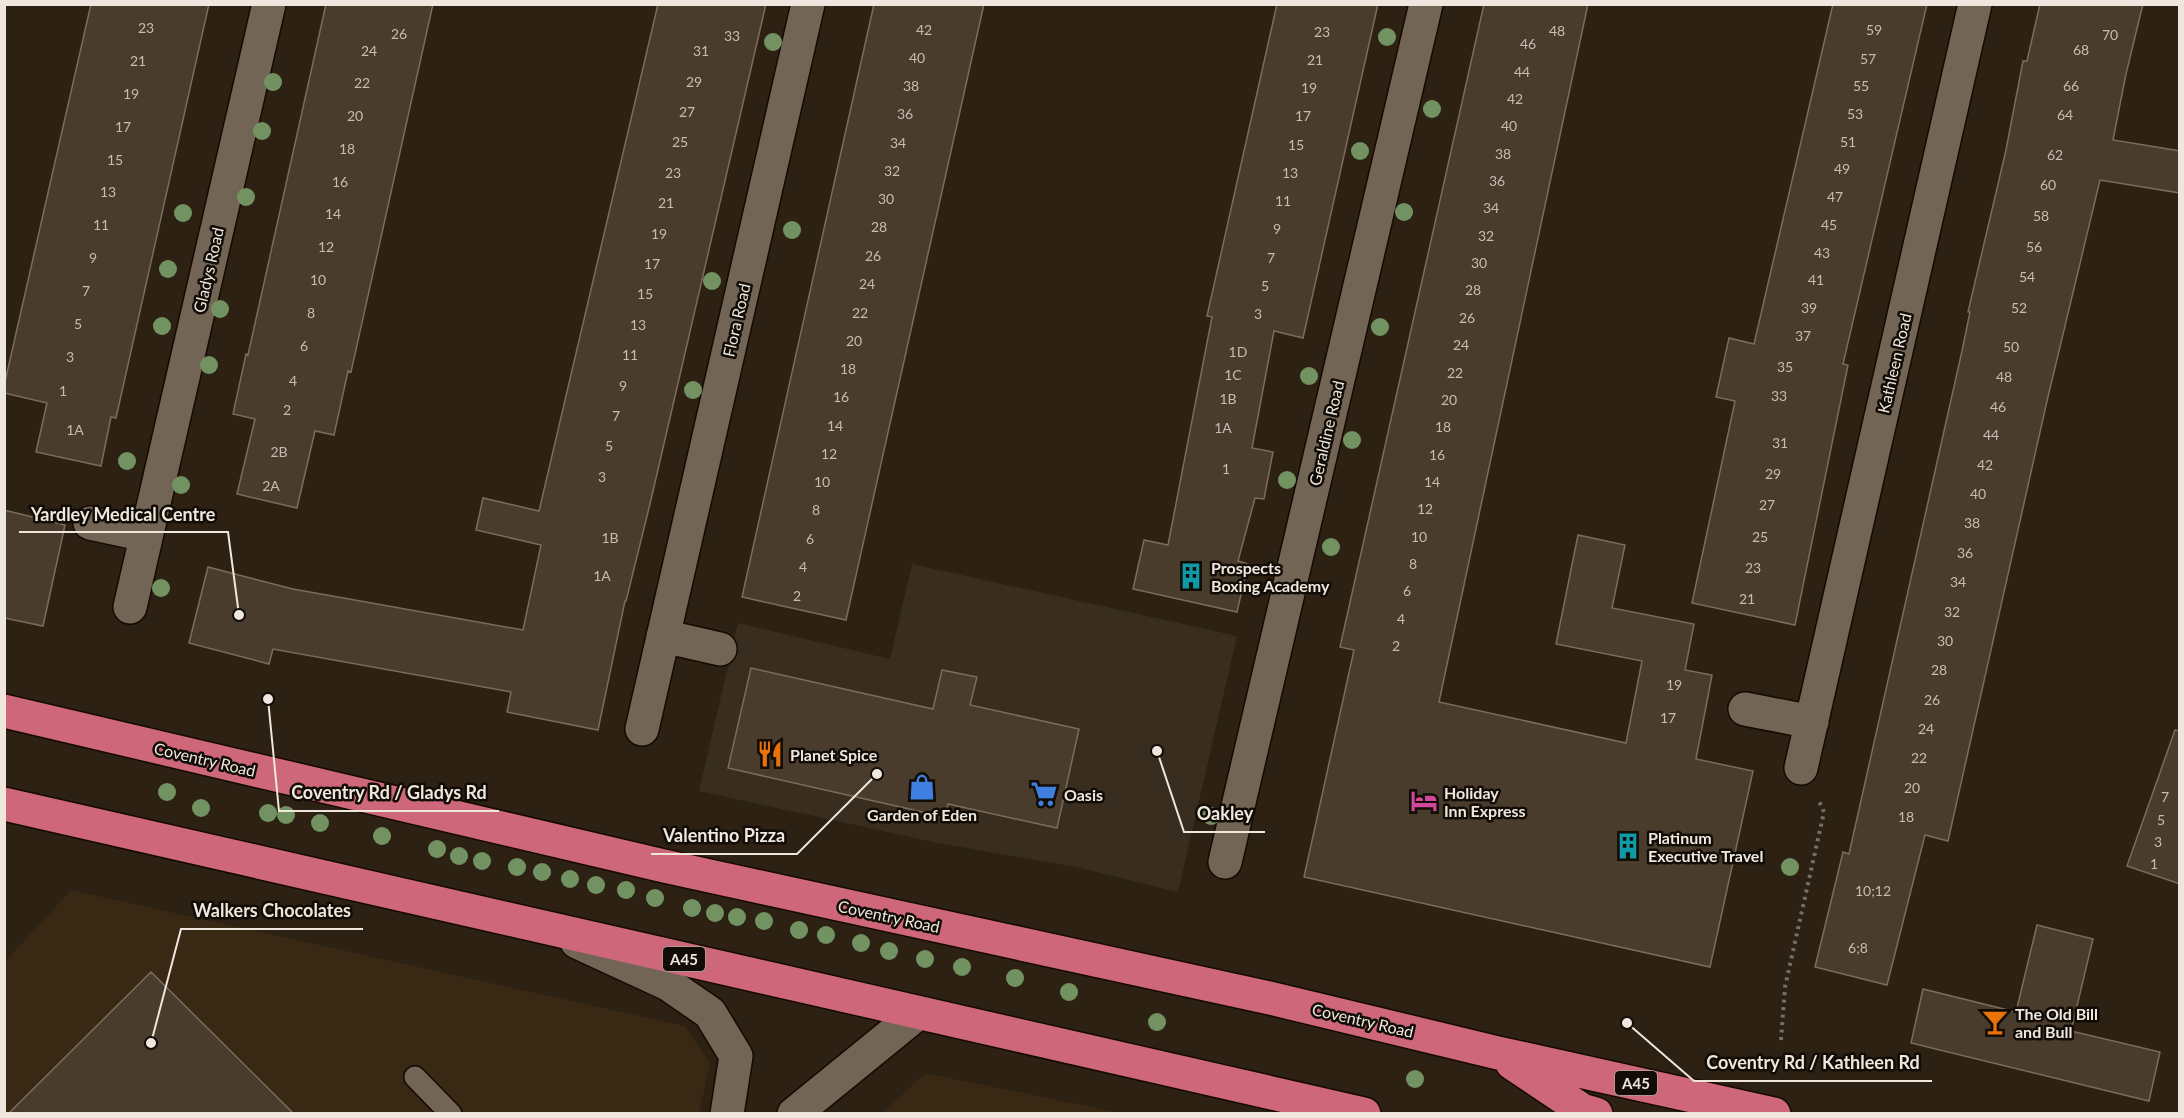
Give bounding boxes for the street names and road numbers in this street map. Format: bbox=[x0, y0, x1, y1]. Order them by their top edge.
street label: Gladys Road bbox=[189, 226, 227, 314]
street label: Flora Road bbox=[718, 281, 754, 359]
street label: Kathleen Road bbox=[1873, 311, 1915, 415]
street label: Geraldine Road bbox=[1305, 379, 1347, 487]
street label: Coventry Road bbox=[152, 738, 258, 780]
street label: Coventry Road bbox=[836, 896, 942, 936]
road number: A45 bbox=[663, 947, 705, 971]
street label: Coventry Road bbox=[1310, 999, 1416, 1041]
road number: A45 bbox=[1615, 1071, 1657, 1095]

